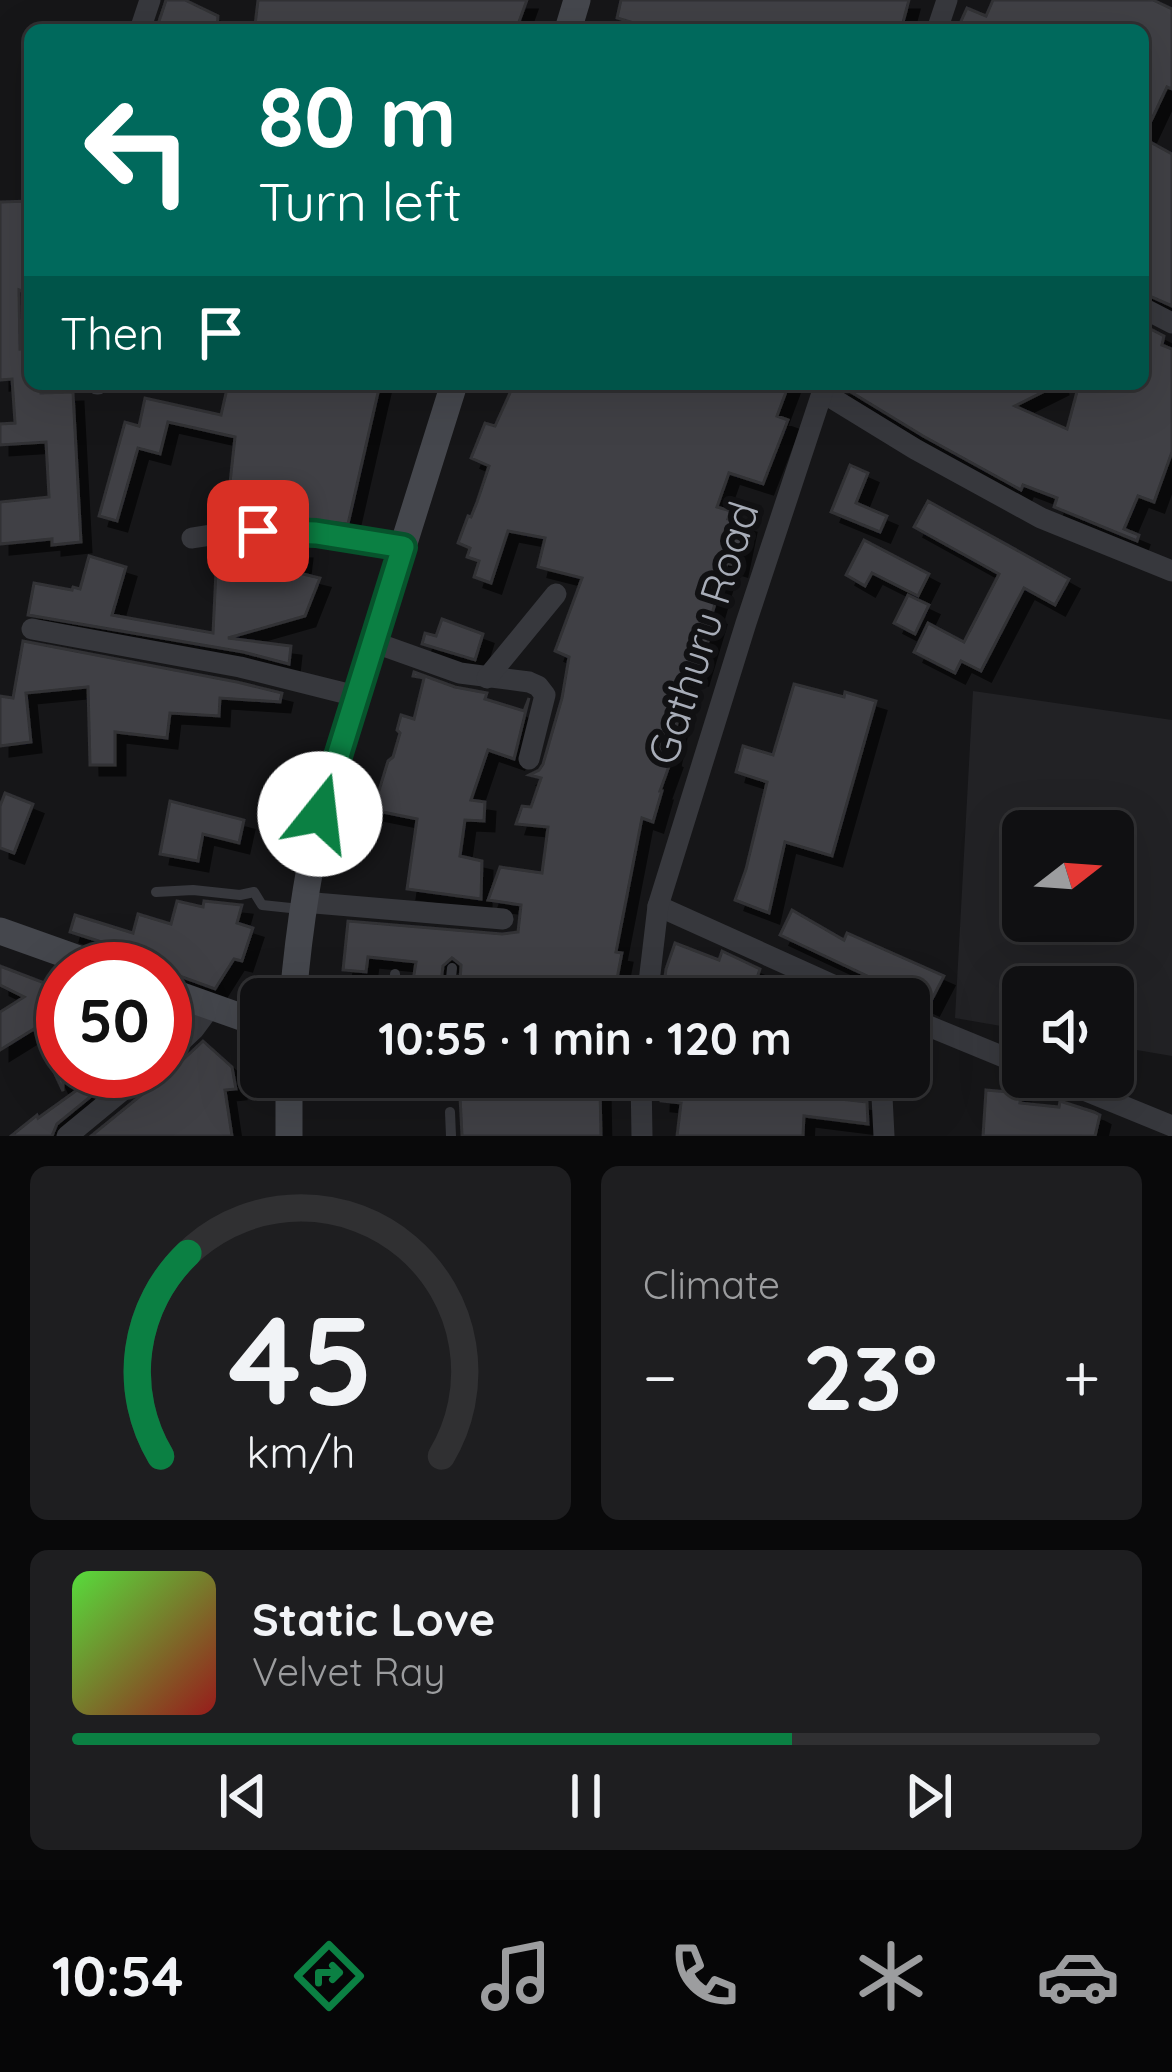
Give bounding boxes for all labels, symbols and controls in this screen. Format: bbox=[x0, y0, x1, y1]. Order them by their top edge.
text: 80 m bbox=[258, 63, 457, 168]
icon: left bbox=[60, 72, 216, 228]
text: Turn left bbox=[258, 167, 462, 235]
icon: arrive bbox=[188, 300, 254, 366]
text: Then bbox=[60, 305, 164, 361]
pin bbox=[207, 480, 309, 582]
street label: Gathuru Road bbox=[635, 495, 770, 771]
icon: arrive bbox=[225, 498, 291, 564]
position arrow bbox=[257, 751, 383, 877]
north arrow bbox=[1002, 810, 1134, 942]
map controls bbox=[1002, 810, 1134, 1098]
speed limit sign: 50 bbox=[36, 942, 192, 1098]
button: sound bbox=[1002, 966, 1134, 1098]
text: 10:55 · 1 min · 120 m bbox=[378, 1010, 792, 1066]
text: Climate bbox=[643, 1260, 780, 1309]
text: 45 bbox=[228, 1280, 373, 1436]
text: 23° bbox=[803, 1320, 938, 1433]
text: − bbox=[643, 1335, 677, 1418]
text: + bbox=[1063, 1335, 1100, 1418]
text: km/h bbox=[246, 1425, 355, 1479]
text: Static Love bbox=[252, 1591, 495, 1647]
text: Velvet Ray bbox=[252, 1647, 445, 1696]
icon: previous bbox=[210, 1763, 276, 1829]
icon: pause bbox=[553, 1763, 619, 1829]
icon: next bbox=[896, 1763, 962, 1829]
icon: directions bbox=[287, 1934, 371, 2018]
icon: music bbox=[474, 1934, 558, 2018]
icon: phone bbox=[662, 1934, 746, 2018]
icon: climate bbox=[849, 1934, 933, 2018]
icon: car bbox=[1036, 1934, 1120, 2018]
text: 10:54 bbox=[52, 1942, 183, 2010]

